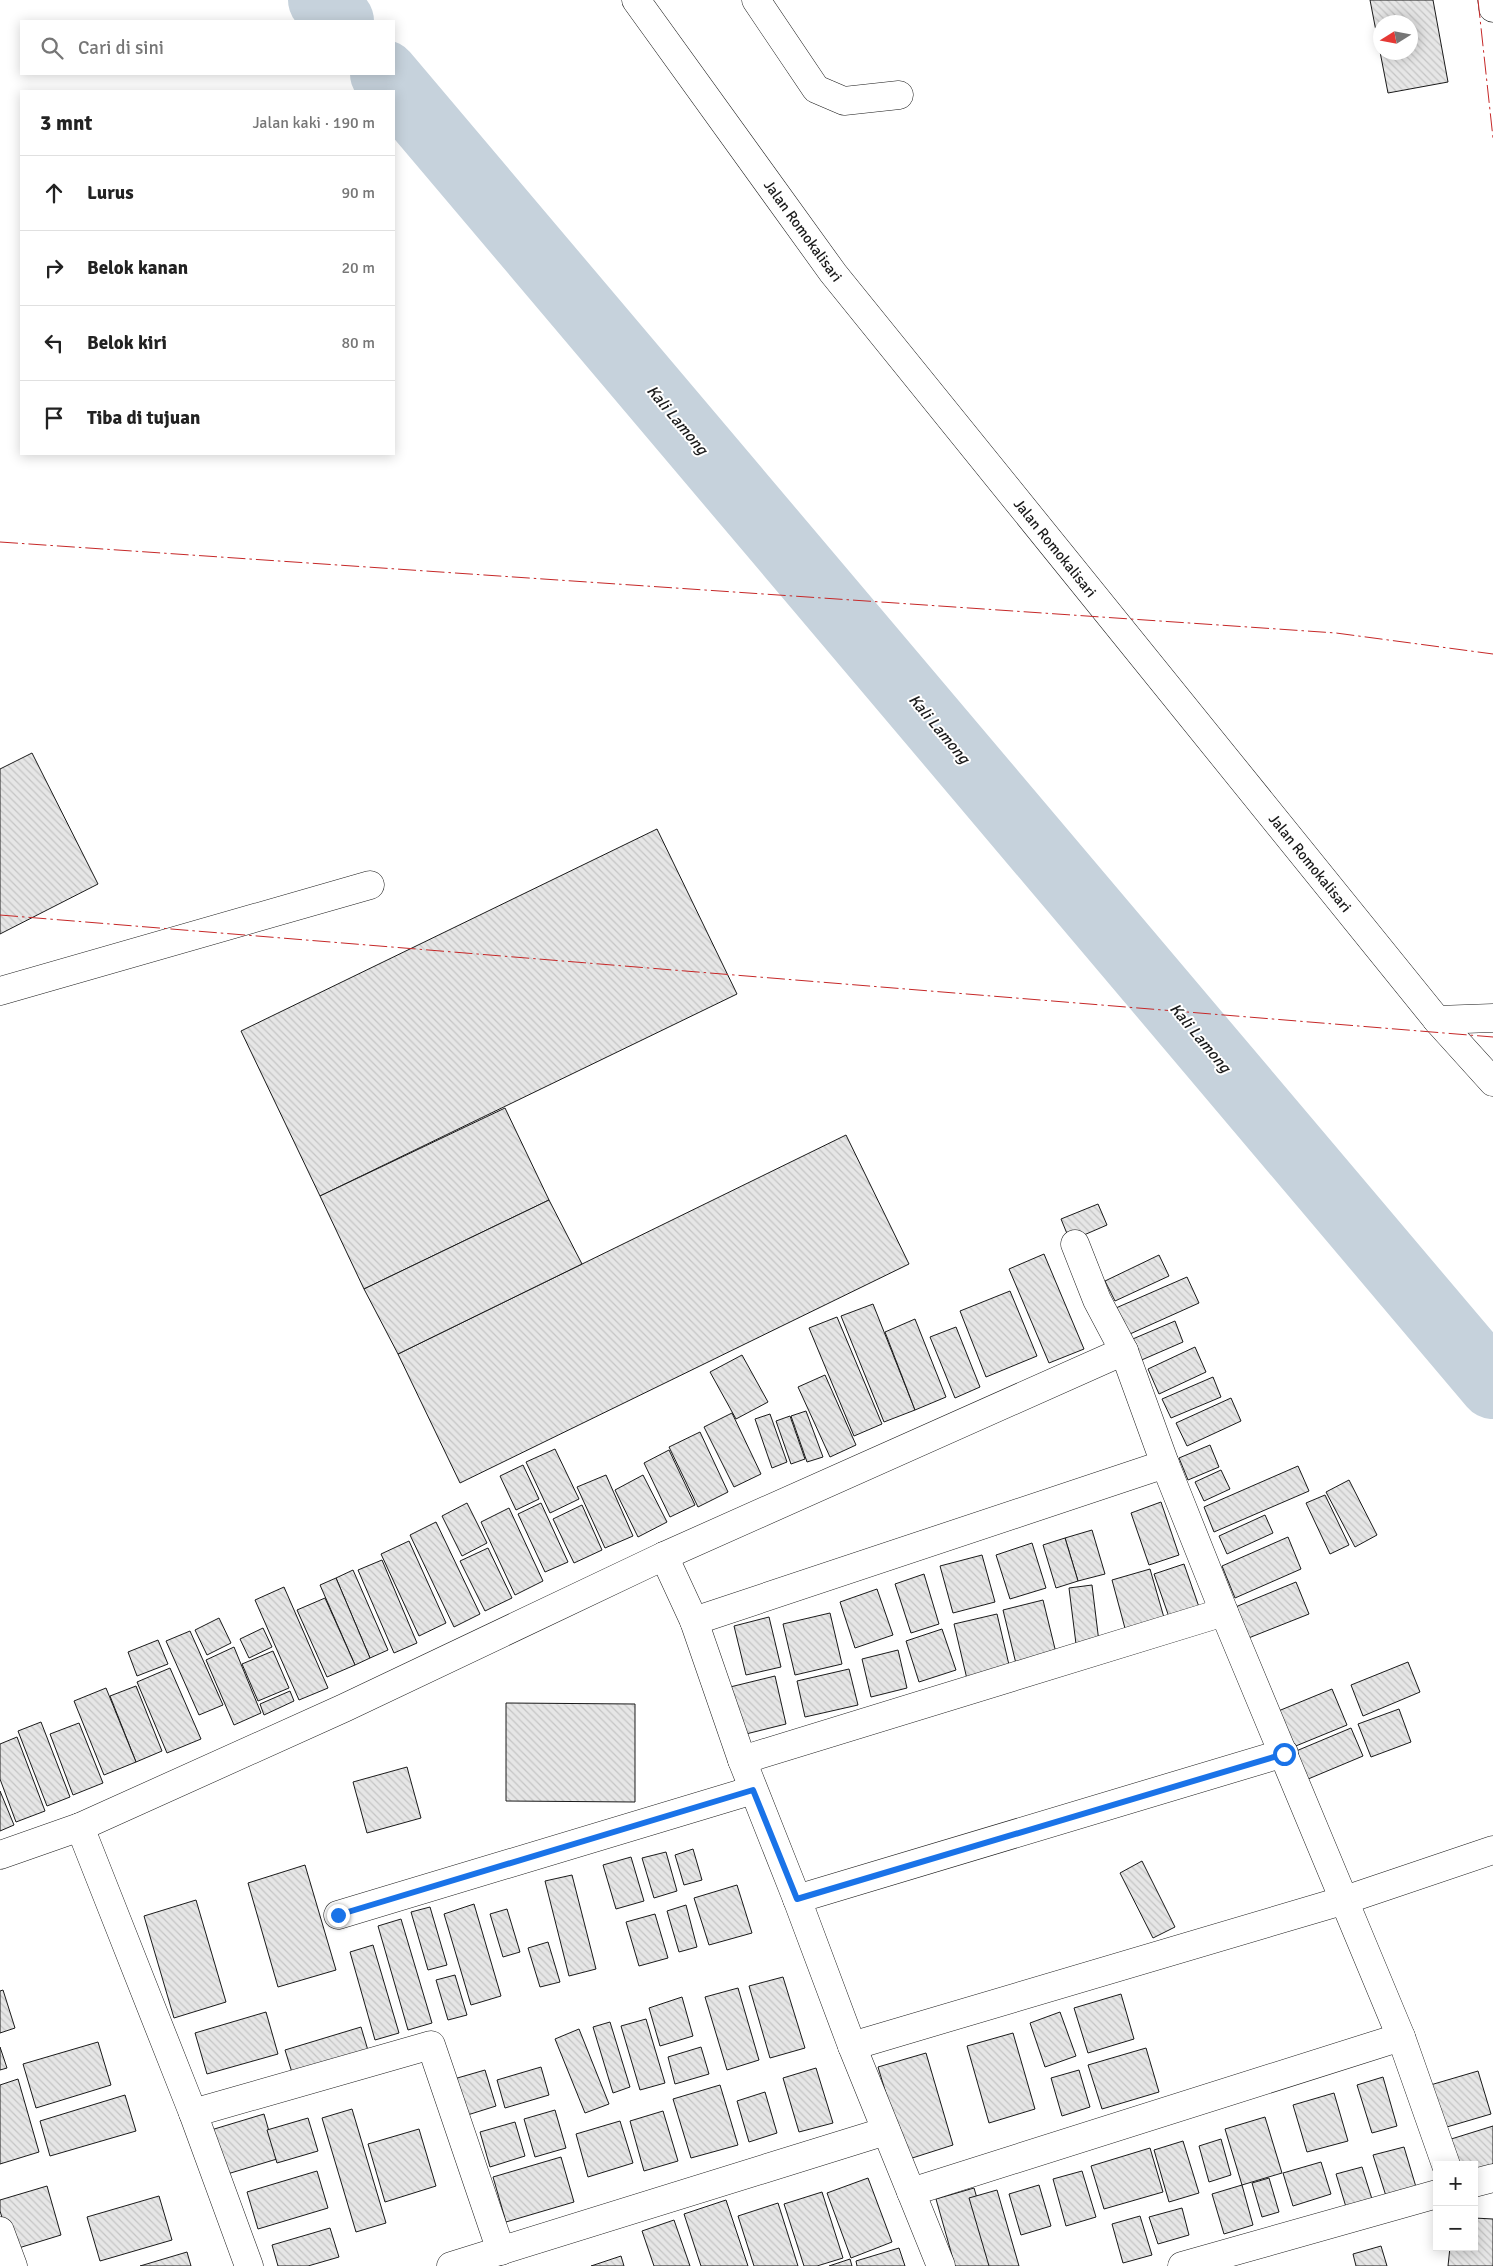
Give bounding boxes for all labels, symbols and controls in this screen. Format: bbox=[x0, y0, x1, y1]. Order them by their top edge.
north arrow bbox=[1373, 15, 1418, 60]
search box bbox=[20, 20, 395, 75]
icon: search bbox=[38, 34, 66, 62]
text: Cari di sini bbox=[78, 36, 164, 60]
text: 3 mnt bbox=[40, 110, 92, 136]
text: Jalan kaki · 190 m bbox=[253, 113, 375, 133]
street label: Jalan Romokalisari bbox=[760, 177, 846, 285]
icon: ahead bbox=[40, 179, 68, 207]
text: Lurus bbox=[87, 181, 134, 205]
text: 90 m bbox=[341, 183, 375, 203]
icon: right bbox=[40, 254, 68, 282]
text: Belok kanan bbox=[87, 256, 188, 280]
text: 20 m bbox=[341, 258, 375, 278]
icon: left bbox=[40, 329, 68, 357]
text: Belok kiri bbox=[87, 331, 167, 355]
text: 80 m bbox=[341, 333, 375, 353]
water label: Kali Lamong bbox=[642, 381, 713, 460]
icon: arrive bbox=[40, 404, 68, 432]
text: Tiba di tujuan bbox=[87, 406, 200, 430]
street label: Jalan Romokalisari bbox=[1010, 495, 1100, 601]
water label: Kali Lamong bbox=[904, 690, 975, 769]
street label: Jalan Romokalisari bbox=[1265, 810, 1355, 916]
water label: Kali Lamong bbox=[1165, 999, 1236, 1078]
route start bbox=[1273, 1743, 1296, 1766]
route end bbox=[327, 1904, 350, 1927]
map controls bbox=[1433, 2161, 1478, 2251]
button: + bbox=[1433, 2161, 1478, 2206]
button: − bbox=[1433, 2206, 1478, 2251]

